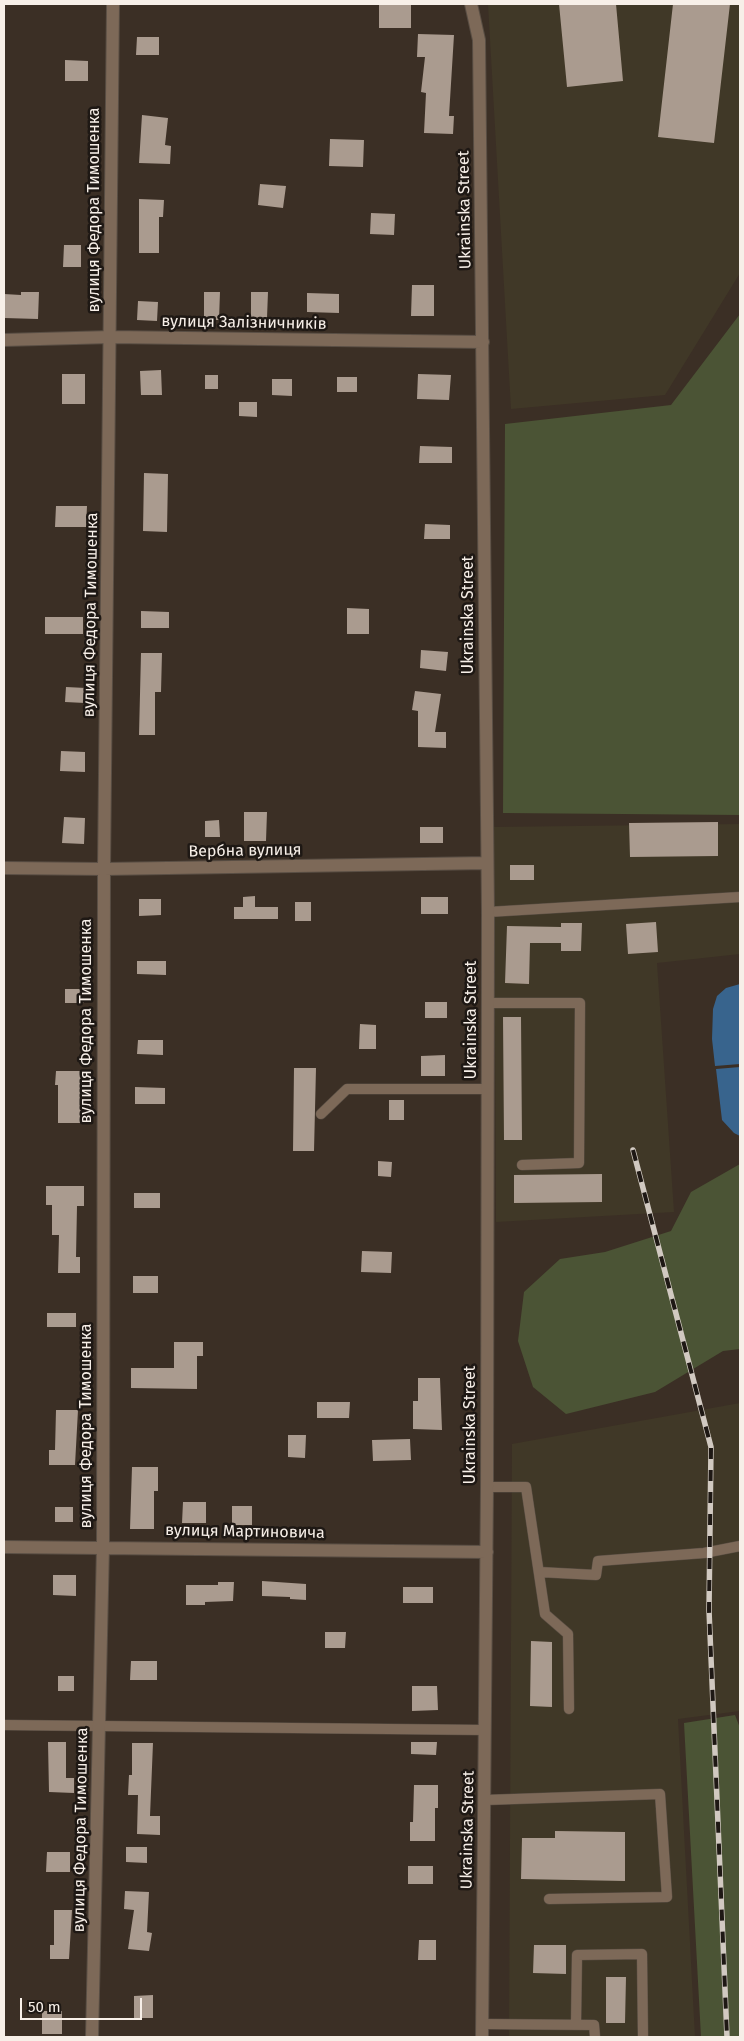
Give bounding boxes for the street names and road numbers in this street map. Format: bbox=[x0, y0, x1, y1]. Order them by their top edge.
street label: вулиця Федора Тимошенка bbox=[85, 107, 105, 313]
street label: Ukrainska Street bbox=[454, 150, 476, 270]
street label: вулиця Залізничників bbox=[161, 312, 327, 334]
street label: вулиця Федора Тимошенка bbox=[80, 512, 102, 718]
street label: Ukrainska Street bbox=[459, 556, 479, 674]
street label: Вербна вулиця bbox=[188, 840, 302, 862]
street label: вулиця Федора Тимошенка bbox=[77, 918, 97, 1124]
street label: Ukrainska Street bbox=[462, 961, 482, 1079]
street label: вулиця Федора Тимошенка bbox=[77, 1323, 97, 1529]
street label: Ukrainska Street bbox=[461, 1366, 481, 1484]
street label: вулиця Мартиновича bbox=[165, 1521, 325, 1543]
street label: вулиця Федора Тимошенка bbox=[70, 1727, 92, 1933]
street label: Ukrainska Street bbox=[457, 1770, 479, 1890]

